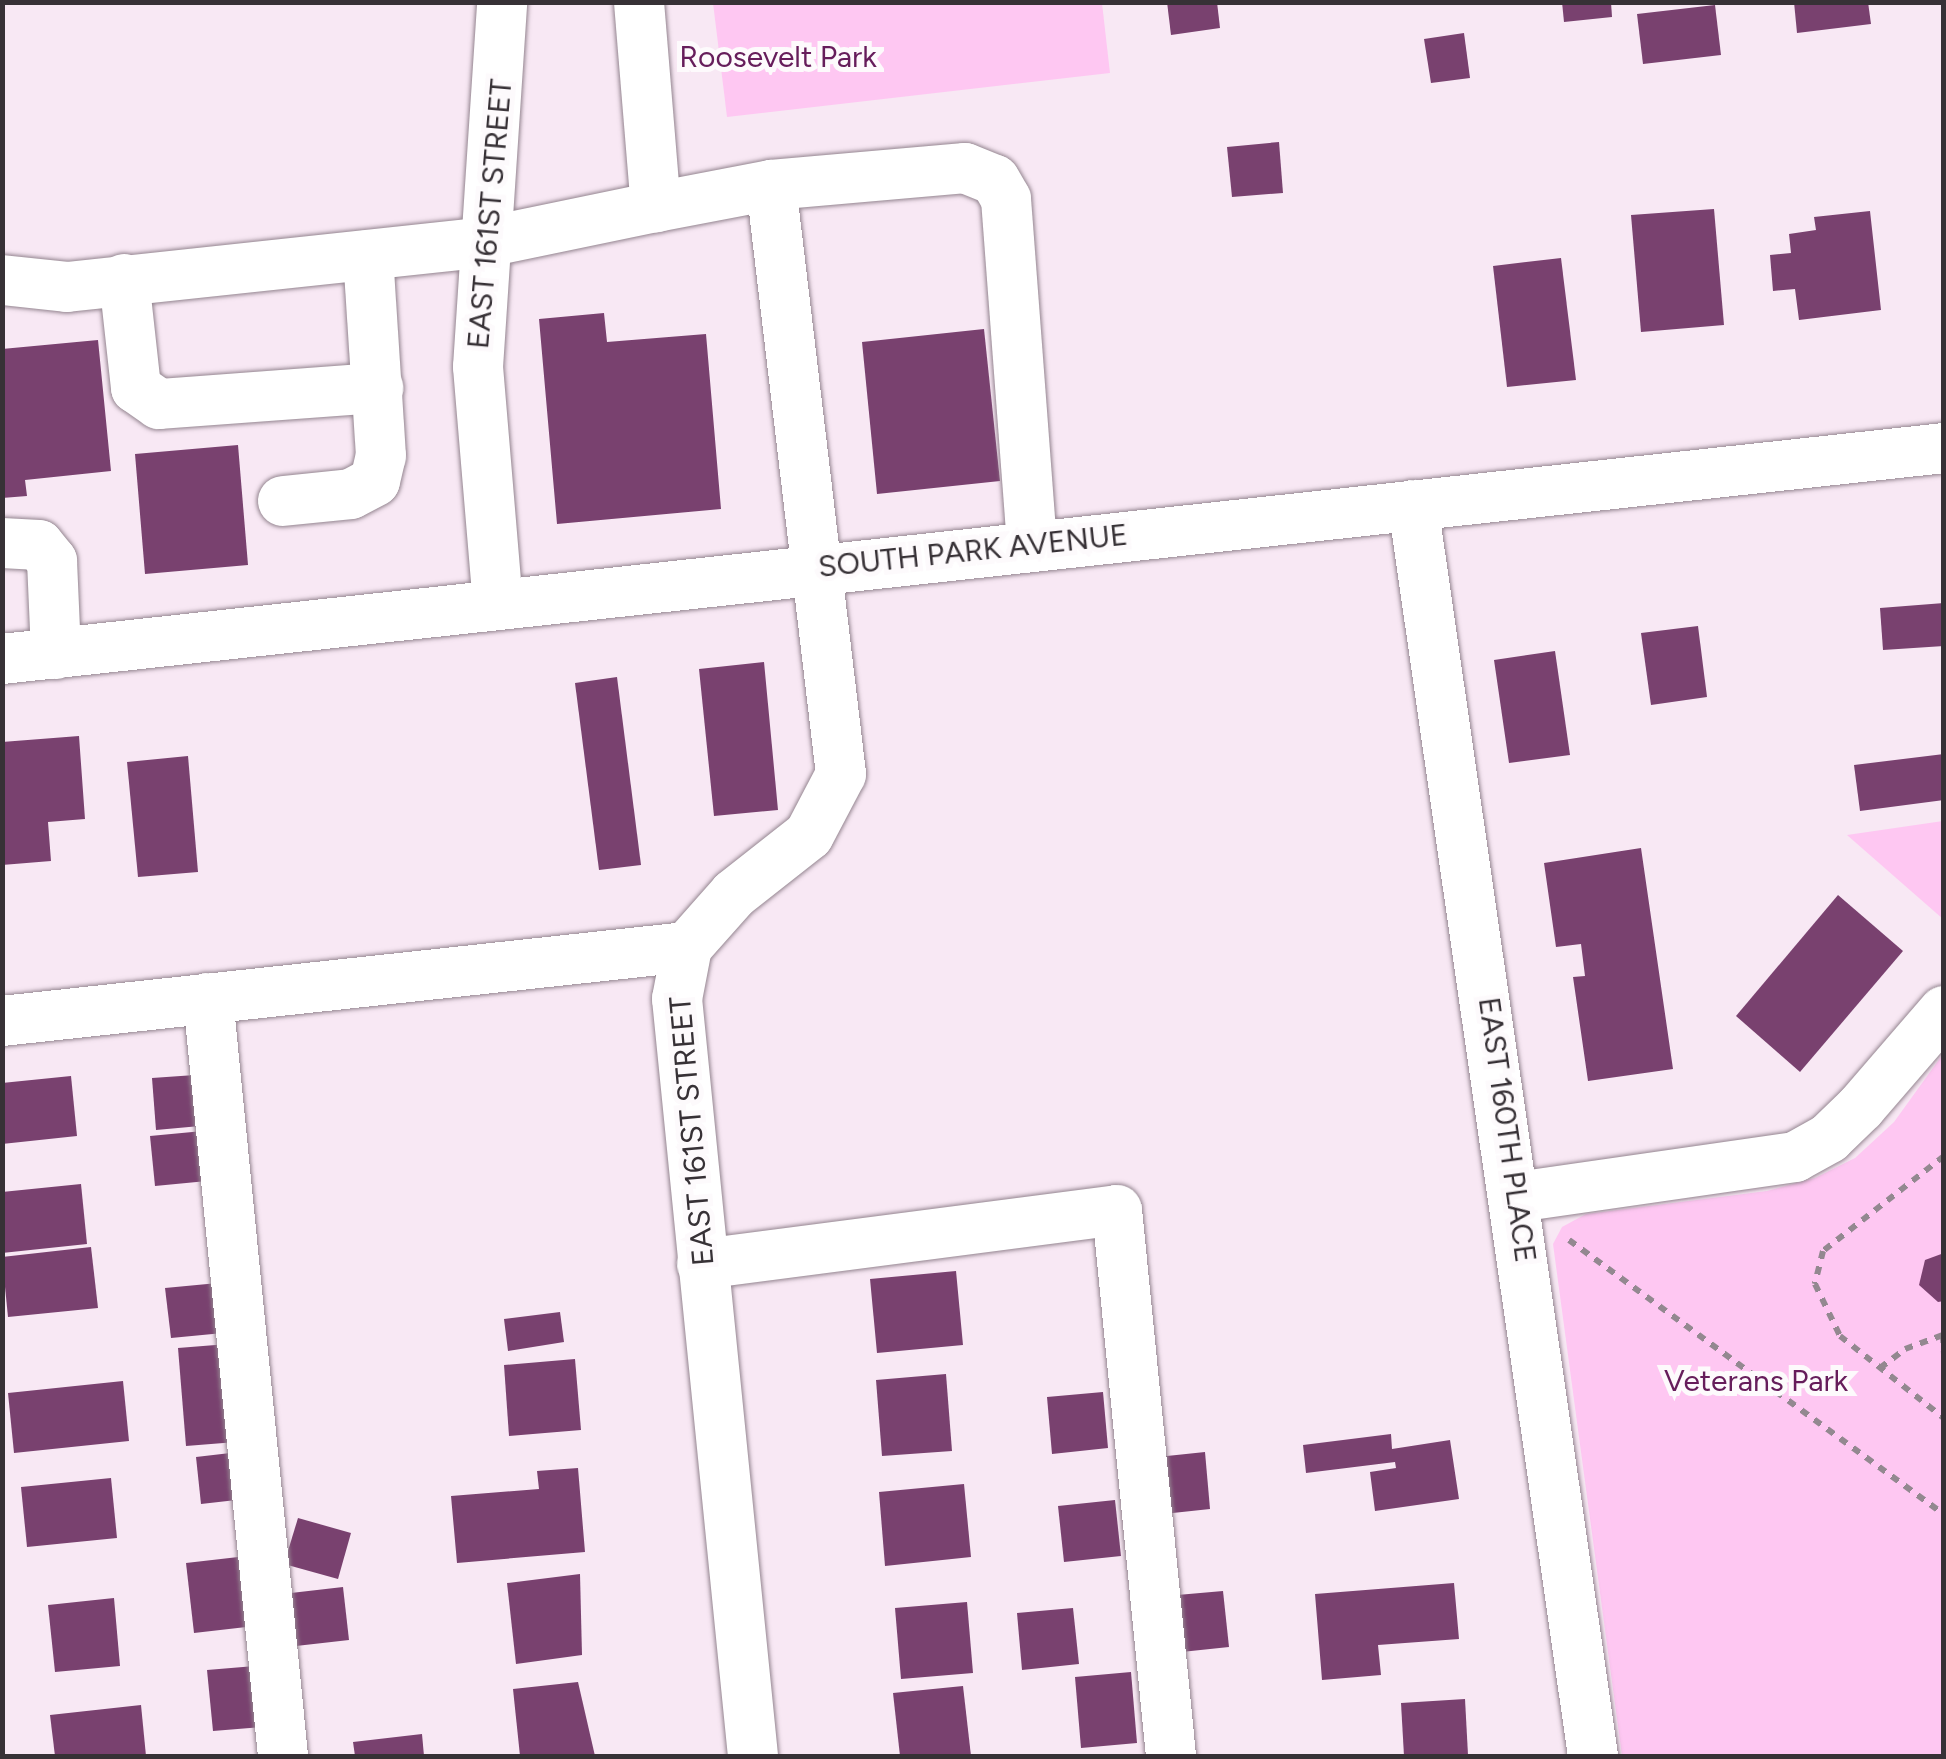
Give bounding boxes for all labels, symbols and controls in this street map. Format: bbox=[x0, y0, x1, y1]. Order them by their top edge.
park label: Roosevelt Park bbox=[679, 39, 877, 75]
street label: EAST 161ST STREET bbox=[460, 78, 520, 350]
street label: SOUTH PARK AVENUE bbox=[816, 517, 1130, 585]
street label: EAST 161ST STREET bbox=[662, 995, 722, 1267]
street label: EAST 160TH PLACE bbox=[1471, 995, 1543, 1265]
park label: Veterans Park bbox=[1664, 1363, 1848, 1399]

